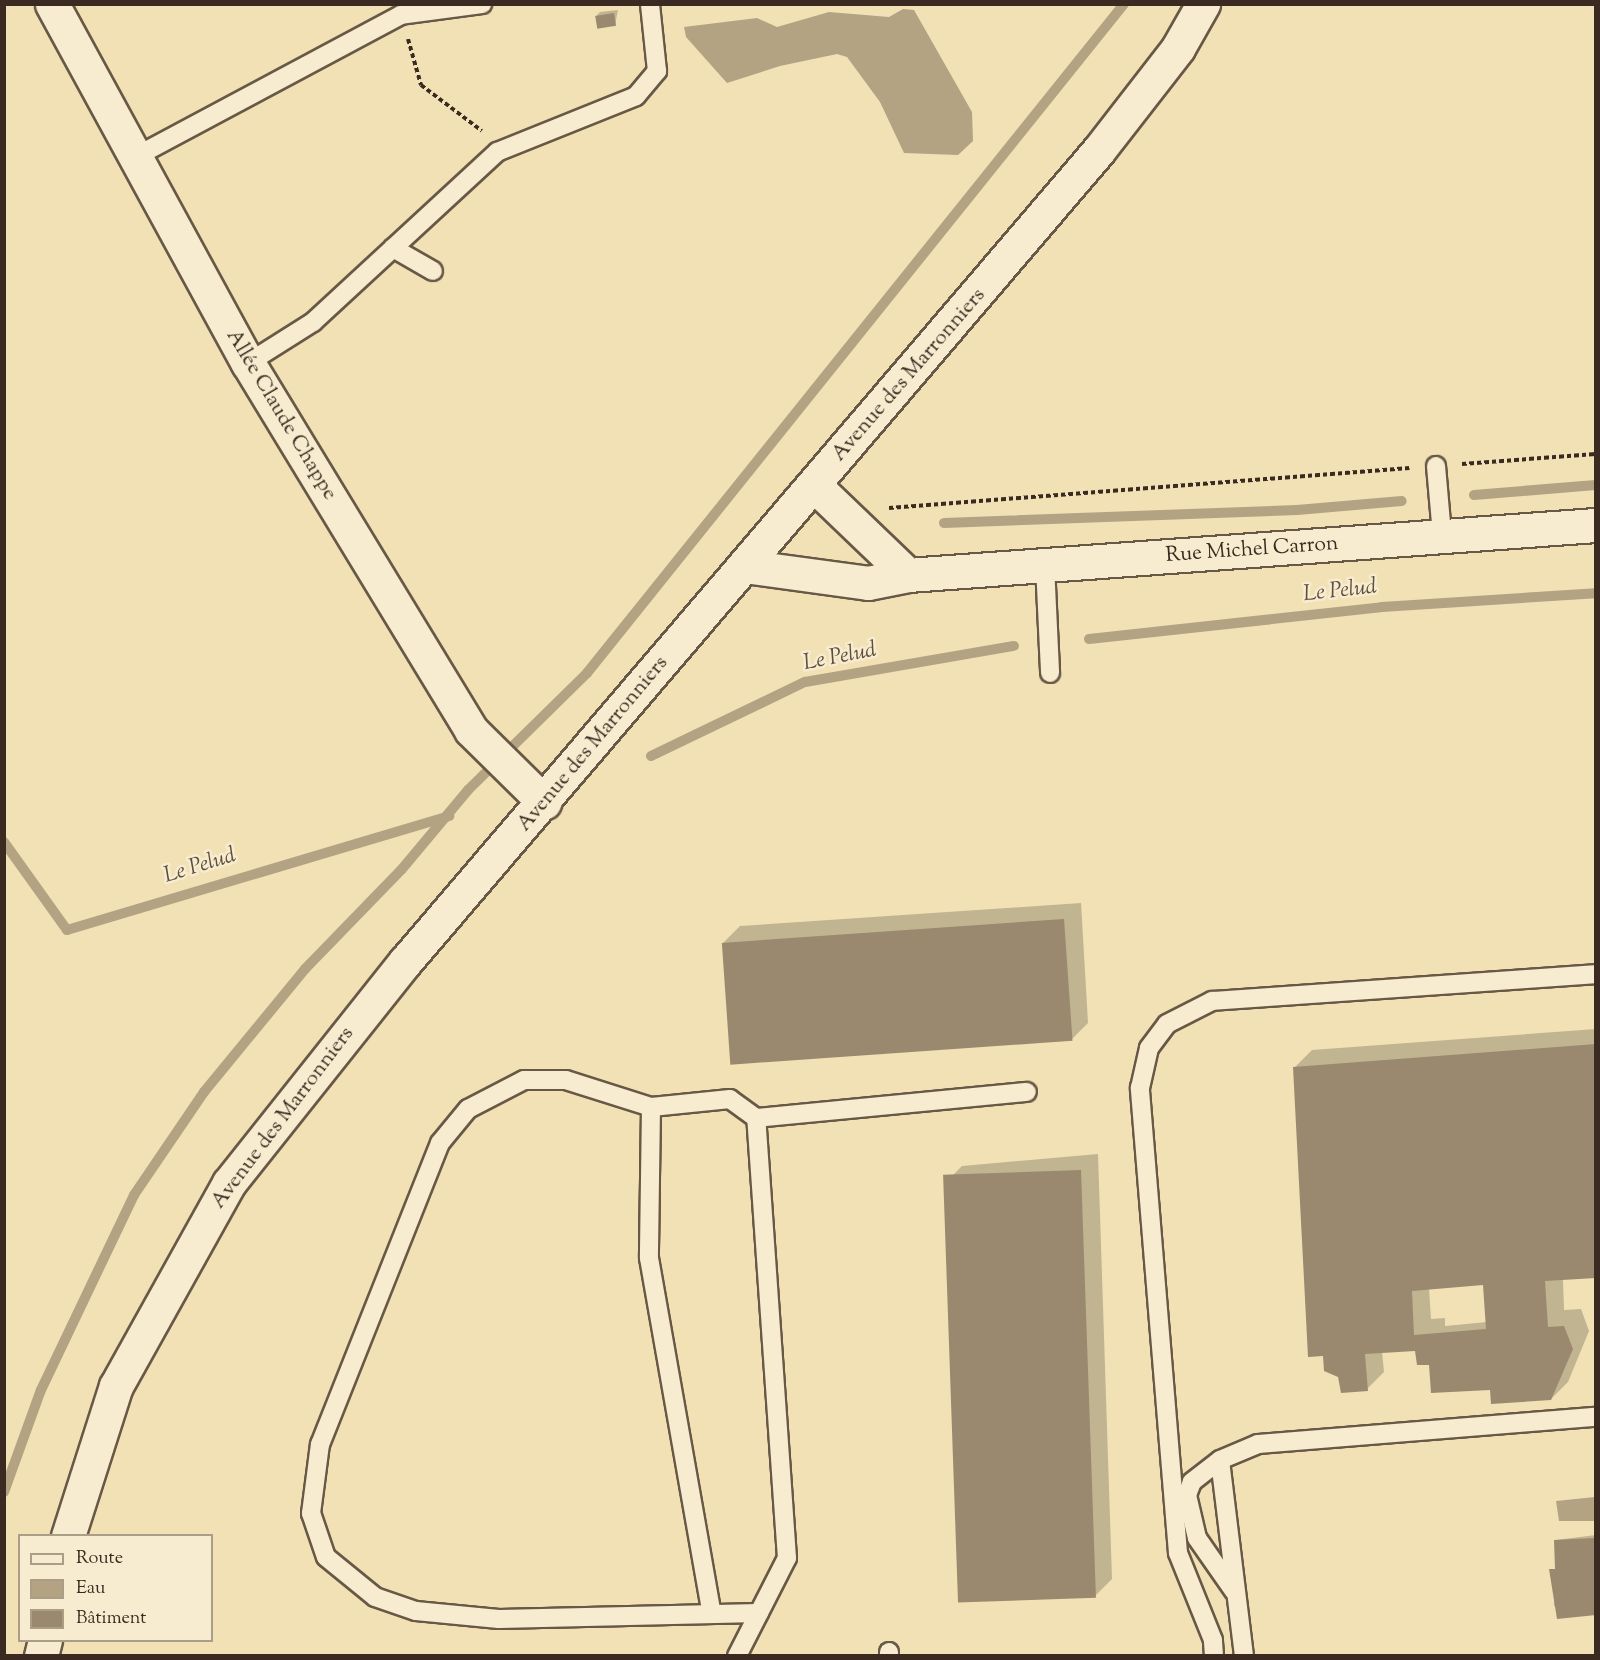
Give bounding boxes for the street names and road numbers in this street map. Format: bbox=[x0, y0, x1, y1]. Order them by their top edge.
street label: Avenue des Marronniers bbox=[827, 283, 991, 467]
street label: Allée Claude Chappe bbox=[220, 325, 342, 505]
street label: Rue Michel Carron bbox=[1165, 531, 1339, 569]
street label: Avenue des Marronniers bbox=[512, 651, 674, 837]
street label: Avenue des Marronniers bbox=[206, 1022, 360, 1214]

